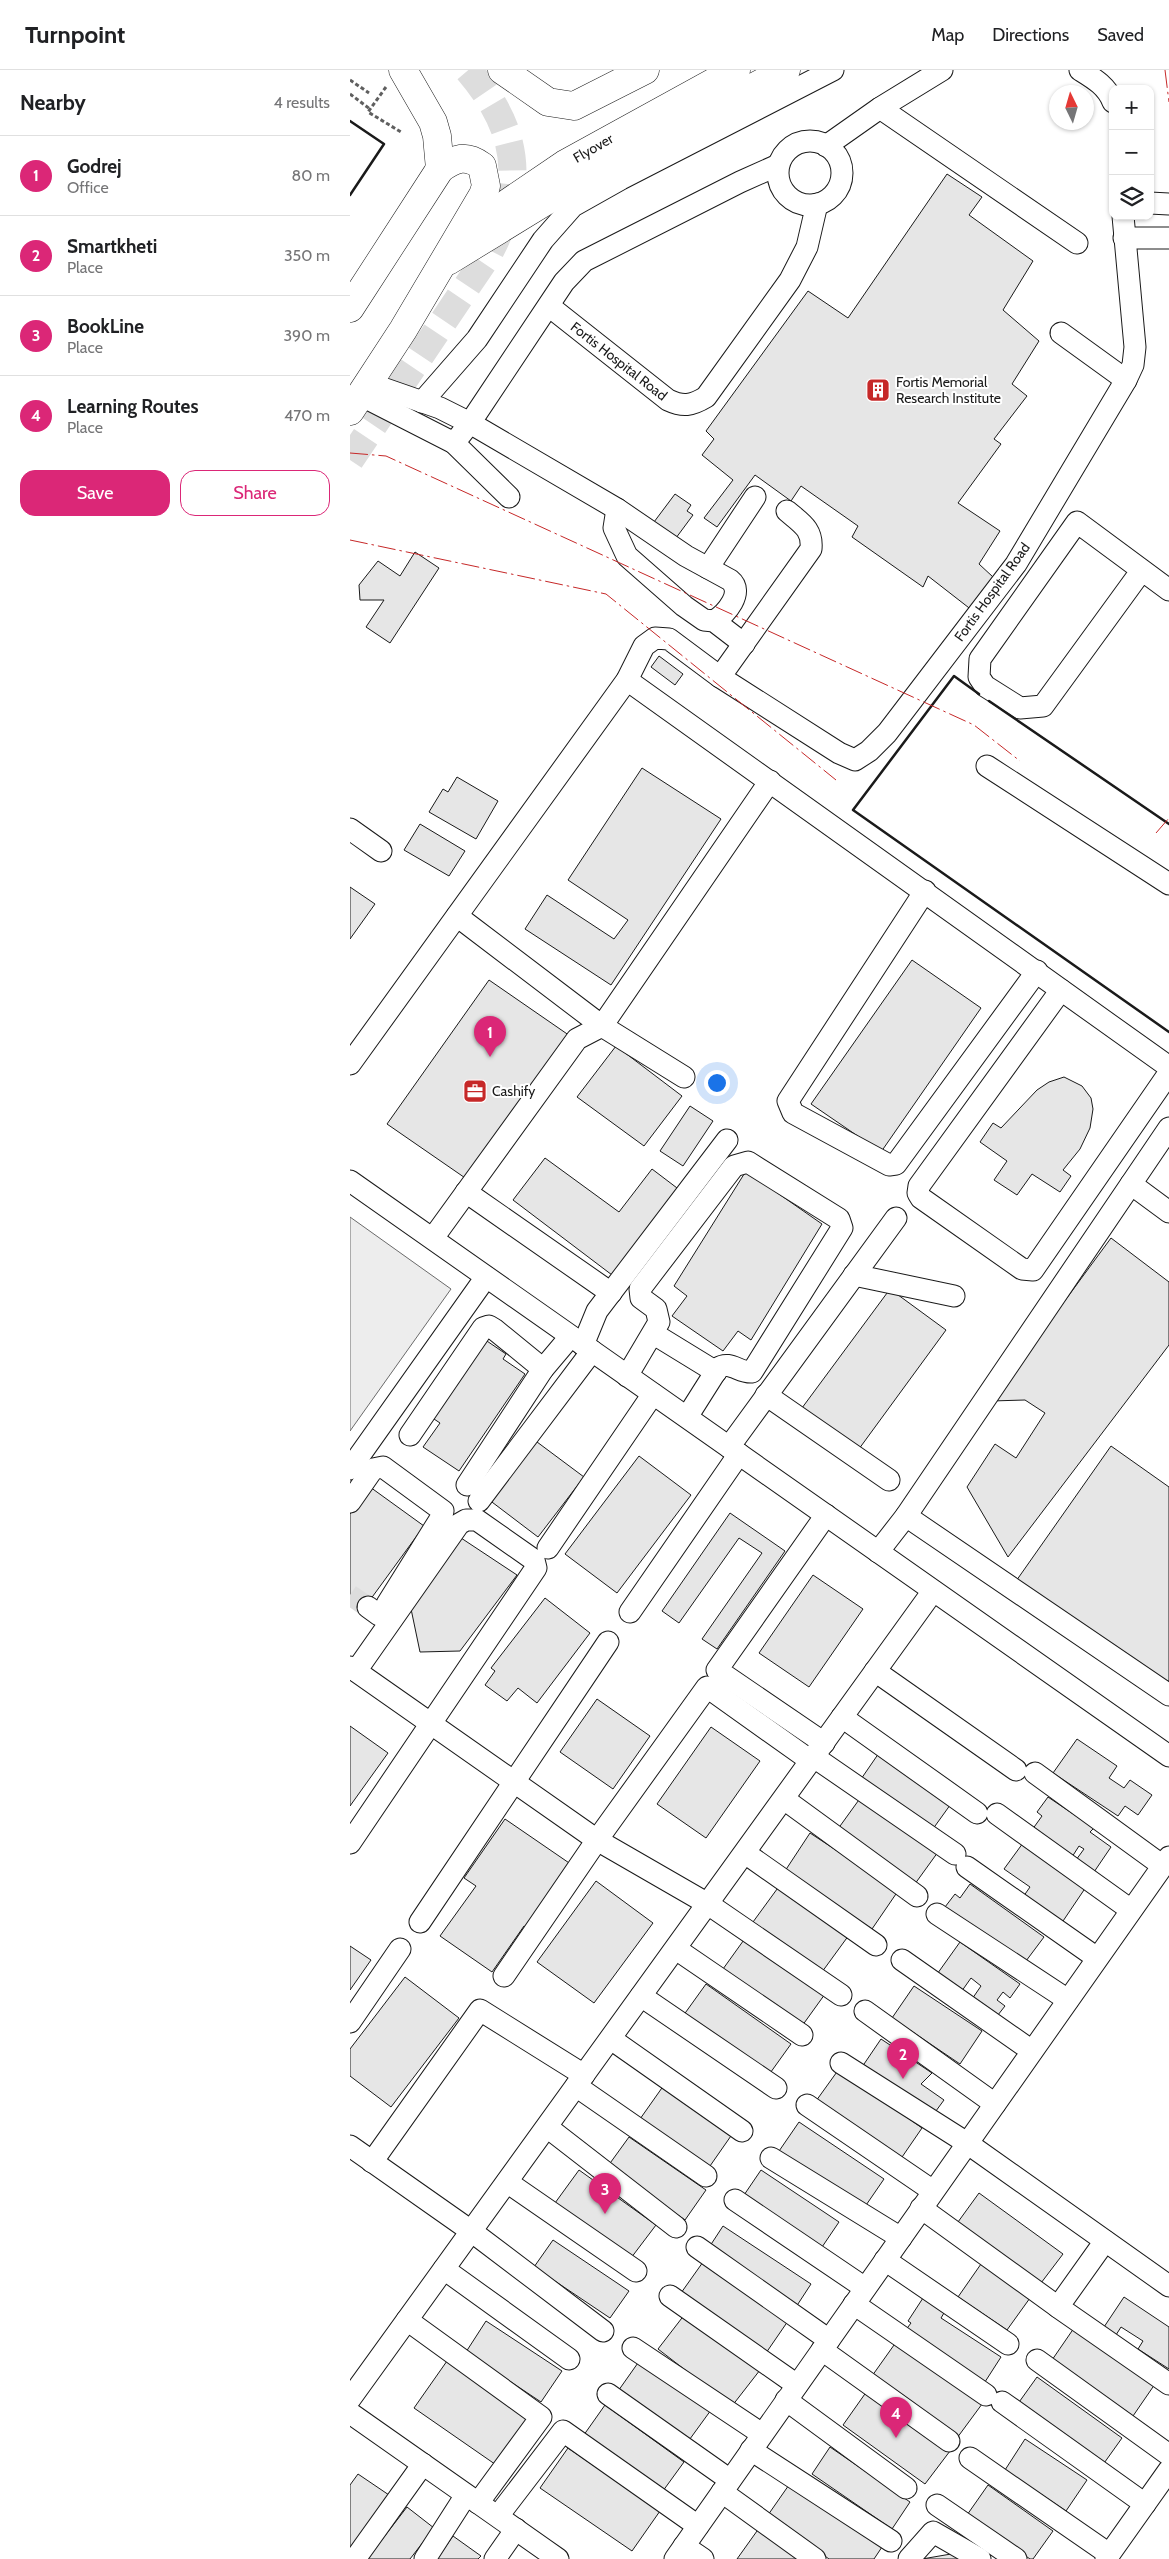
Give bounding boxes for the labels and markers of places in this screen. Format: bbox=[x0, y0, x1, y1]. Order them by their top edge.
place label: Fortis Memorial Research Institute bbox=[896, 373, 1001, 407]
building icon: Fortis Memorial Research Institute bbox=[865, 377, 891, 403]
pin: 1 bbox=[474, 1016, 506, 1057]
office icon: Cashify bbox=[462, 1078, 488, 1104]
place label: Cashify bbox=[492, 1082, 535, 1100]
pin: 2 bbox=[887, 2038, 919, 2079]
pin: 3 bbox=[589, 2173, 621, 2214]
pin: 4 bbox=[880, 2397, 912, 2438]

